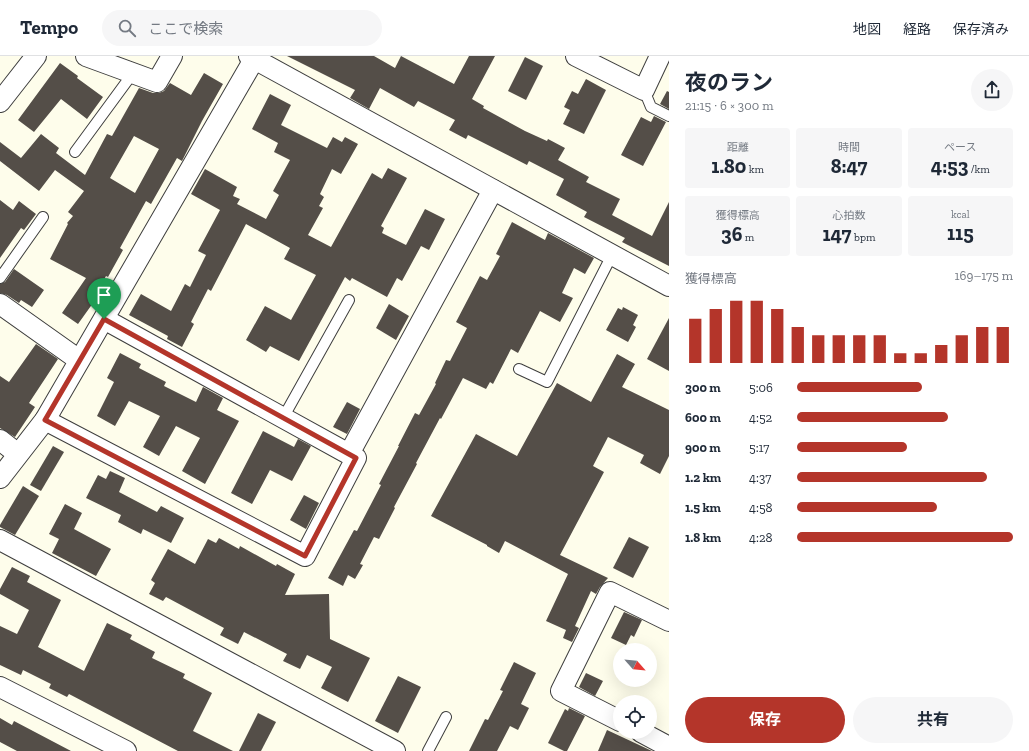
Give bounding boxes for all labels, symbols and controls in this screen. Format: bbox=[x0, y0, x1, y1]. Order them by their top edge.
search box bbox=[102, 10, 382, 46]
text: Tempo bbox=[20, 16, 78, 39]
icon: search bbox=[116, 17, 138, 39]
text: ここで検索 bbox=[148, 20, 223, 38]
text: 地図 bbox=[853, 21, 881, 38]
text: 経路 bbox=[903, 21, 931, 38]
text: 保存済み bbox=[953, 21, 1009, 38]
text: 夜のラン bbox=[685, 69, 773, 96]
button: share bbox=[971, 69, 1013, 111]
text: 21:15 · 6 × 300 m bbox=[685, 98, 773, 113]
text: 距離 bbox=[727, 141, 749, 154]
text: 時間 bbox=[838, 141, 860, 154]
text: ペース bbox=[944, 141, 977, 154]
text: 1.80 bbox=[711, 154, 746, 178]
text: 8:47 bbox=[831, 154, 867, 178]
text: 4:53 bbox=[931, 154, 968, 178]
text: km bbox=[746, 163, 764, 176]
text: /km bbox=[968, 163, 990, 176]
text: kcal bbox=[951, 208, 970, 221]
text: 獲得標高 bbox=[716, 209, 760, 222]
text: 心拍数 bbox=[832, 209, 865, 222]
text: 115 bbox=[947, 221, 974, 245]
text: 36 bbox=[721, 222, 742, 246]
text: 147 bbox=[823, 222, 852, 246]
text: m bbox=[742, 231, 754, 244]
text: bpm bbox=[852, 231, 875, 244]
text: 169–175 m bbox=[955, 268, 1013, 283]
text: 獲得標高 bbox=[685, 271, 737, 286]
pin bbox=[87, 278, 121, 319]
icon: arrive bbox=[93, 284, 115, 306]
text: 300 m bbox=[685, 380, 721, 395]
text: 5:06 bbox=[749, 380, 773, 395]
text: 600 m bbox=[685, 410, 721, 425]
text: 4:52 bbox=[749, 410, 772, 425]
text: 900 m bbox=[685, 440, 721, 455]
text: 5:17 bbox=[749, 440, 769, 455]
text: 1.2 km bbox=[685, 470, 721, 485]
text: 4:37 bbox=[749, 470, 771, 485]
text: 1.5 km bbox=[685, 500, 721, 515]
text: 4:58 bbox=[749, 500, 773, 515]
text: 1.8 km bbox=[685, 530, 721, 545]
text: 4:28 bbox=[749, 530, 773, 545]
north arrow bbox=[613, 643, 657, 687]
map controls bbox=[613, 643, 657, 739]
button: locate bbox=[613, 695, 657, 739]
button: 保存 bbox=[685, 697, 845, 743]
button: 共有 bbox=[853, 697, 1013, 743]

